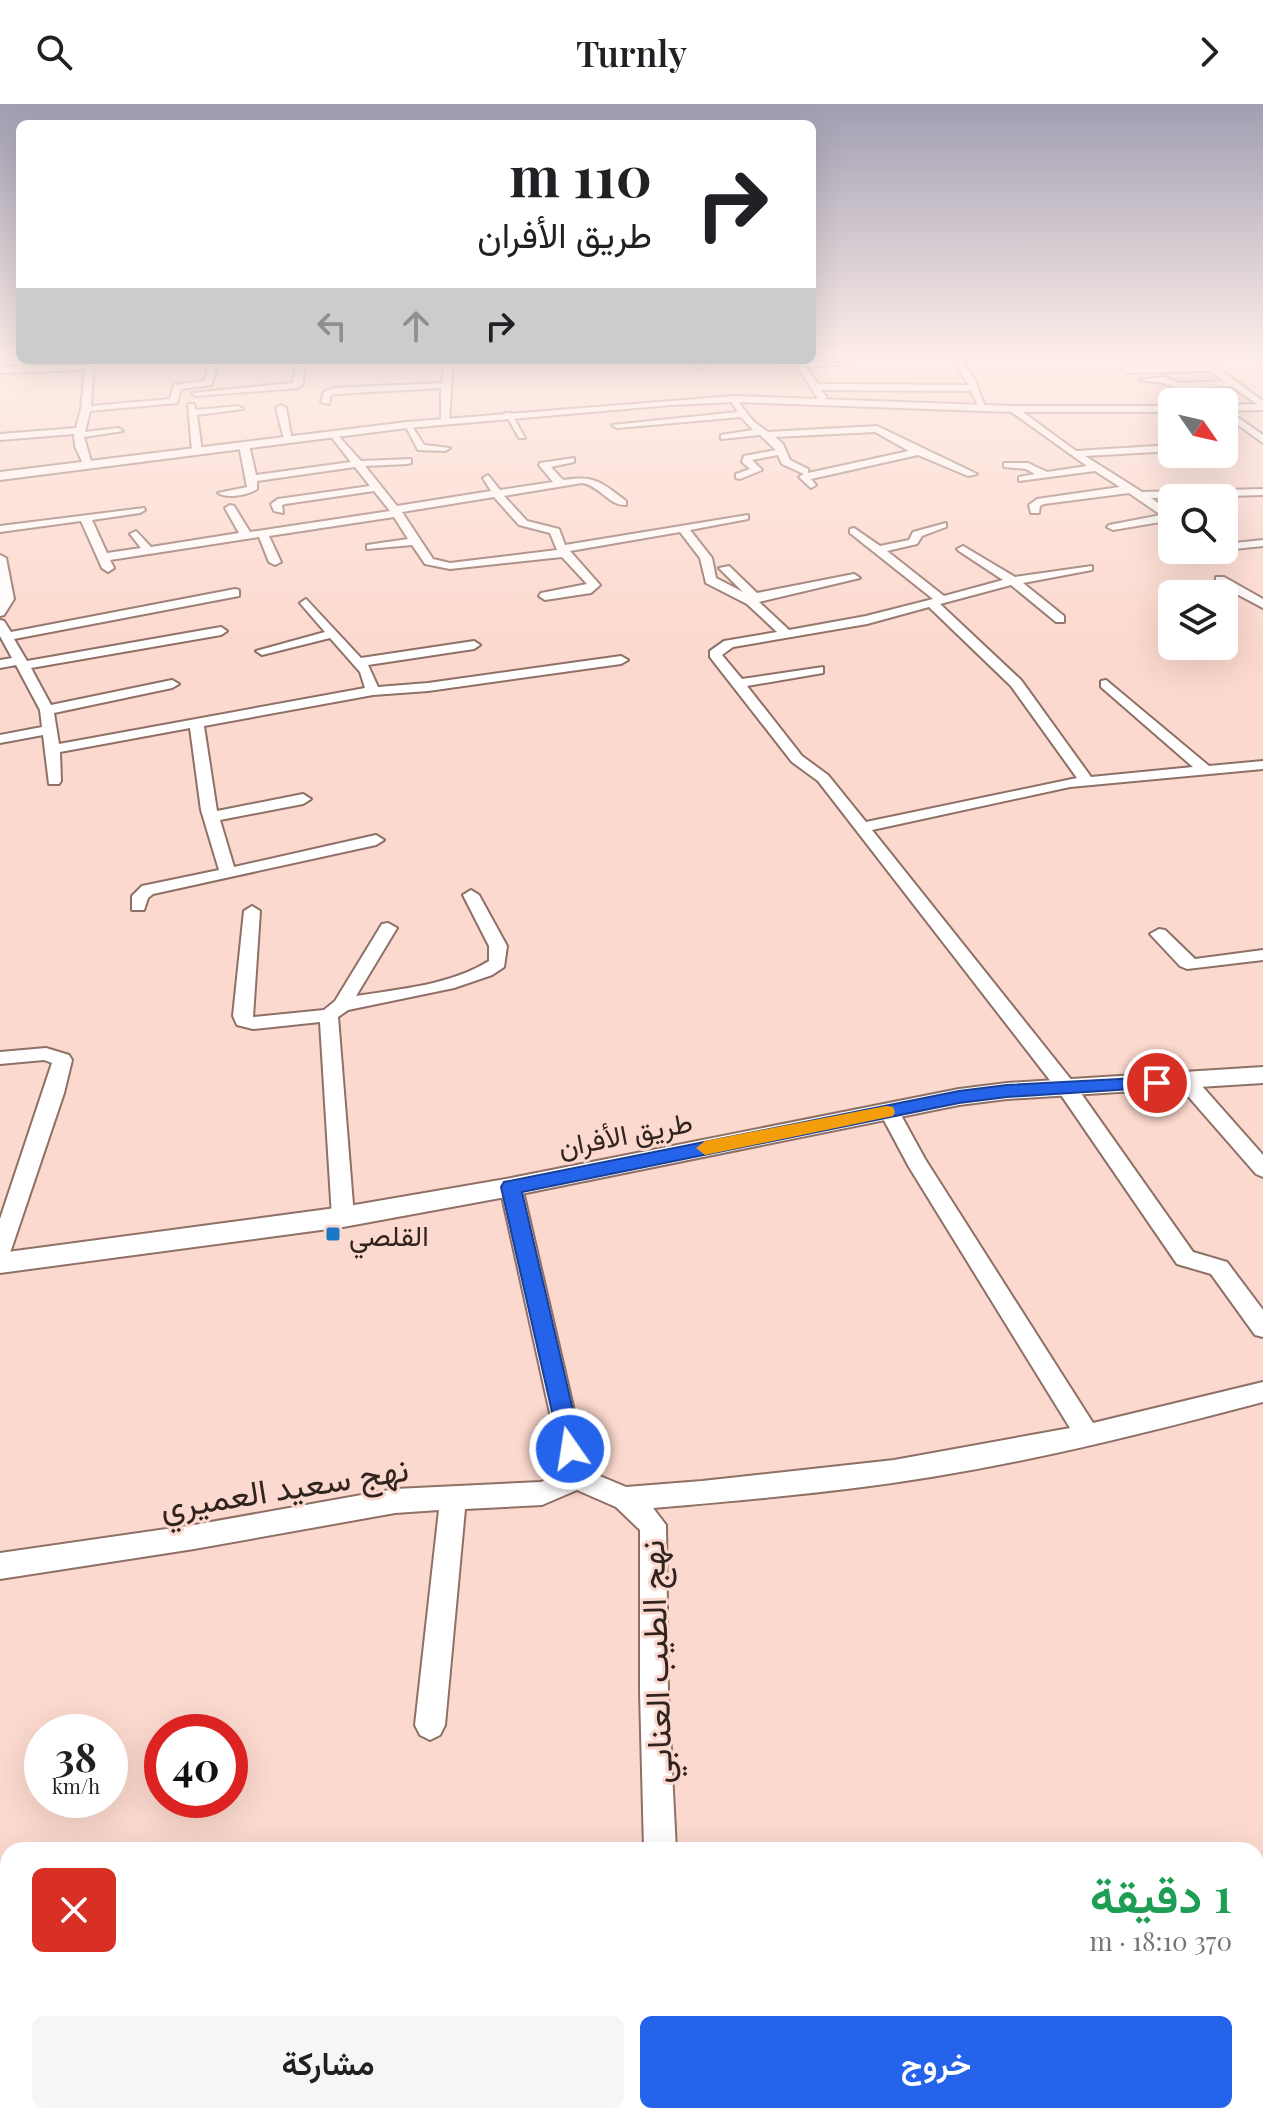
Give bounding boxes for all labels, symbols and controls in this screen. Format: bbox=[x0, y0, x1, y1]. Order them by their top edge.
text: Turnly bbox=[576, 28, 687, 76]
icon: search bbox=[32, 30, 76, 74]
icon: forward bbox=[1187, 30, 1231, 74]
text: 110 m bbox=[509, 137, 652, 212]
icon: right bbox=[680, 152, 784, 256]
text: طريق الأفران bbox=[477, 209, 652, 257]
icon: left bbox=[310, 304, 354, 348]
icon: ahead bbox=[394, 304, 438, 348]
icon: right bbox=[478, 304, 522, 348]
north arrow bbox=[1158, 388, 1238, 468]
map controls bbox=[1158, 388, 1238, 660]
button: search bbox=[1158, 484, 1238, 564]
button: layers bbox=[1158, 580, 1238, 660]
pin bbox=[1123, 1049, 1191, 1117]
icon: arrive bbox=[1135, 1061, 1179, 1105]
street label: طريق الأفران bbox=[555, 1102, 695, 1165]
place label: القلصي bbox=[349, 1216, 429, 1259]
marker: القلصي bbox=[324, 1225, 342, 1243]
position arrow bbox=[528, 1407, 612, 1491]
street label: نهج سعيد العميري bbox=[157, 1444, 413, 1535]
street label: نهج الطيب العنابي bbox=[627, 1539, 688, 1785]
speed limit sign: 40 bbox=[144, 1714, 248, 1818]
text: 38 bbox=[55, 1729, 97, 1782]
text: km/h bbox=[52, 1772, 100, 1799]
text: 1 دقيقة bbox=[1090, 1861, 1232, 1925]
button: close bbox=[32, 1868, 116, 1952]
text: 370 m · 18:10 bbox=[1089, 1923, 1232, 1958]
button: مشاركة bbox=[32, 2016, 624, 2108]
button: خروج bbox=[640, 2016, 1232, 2108]

